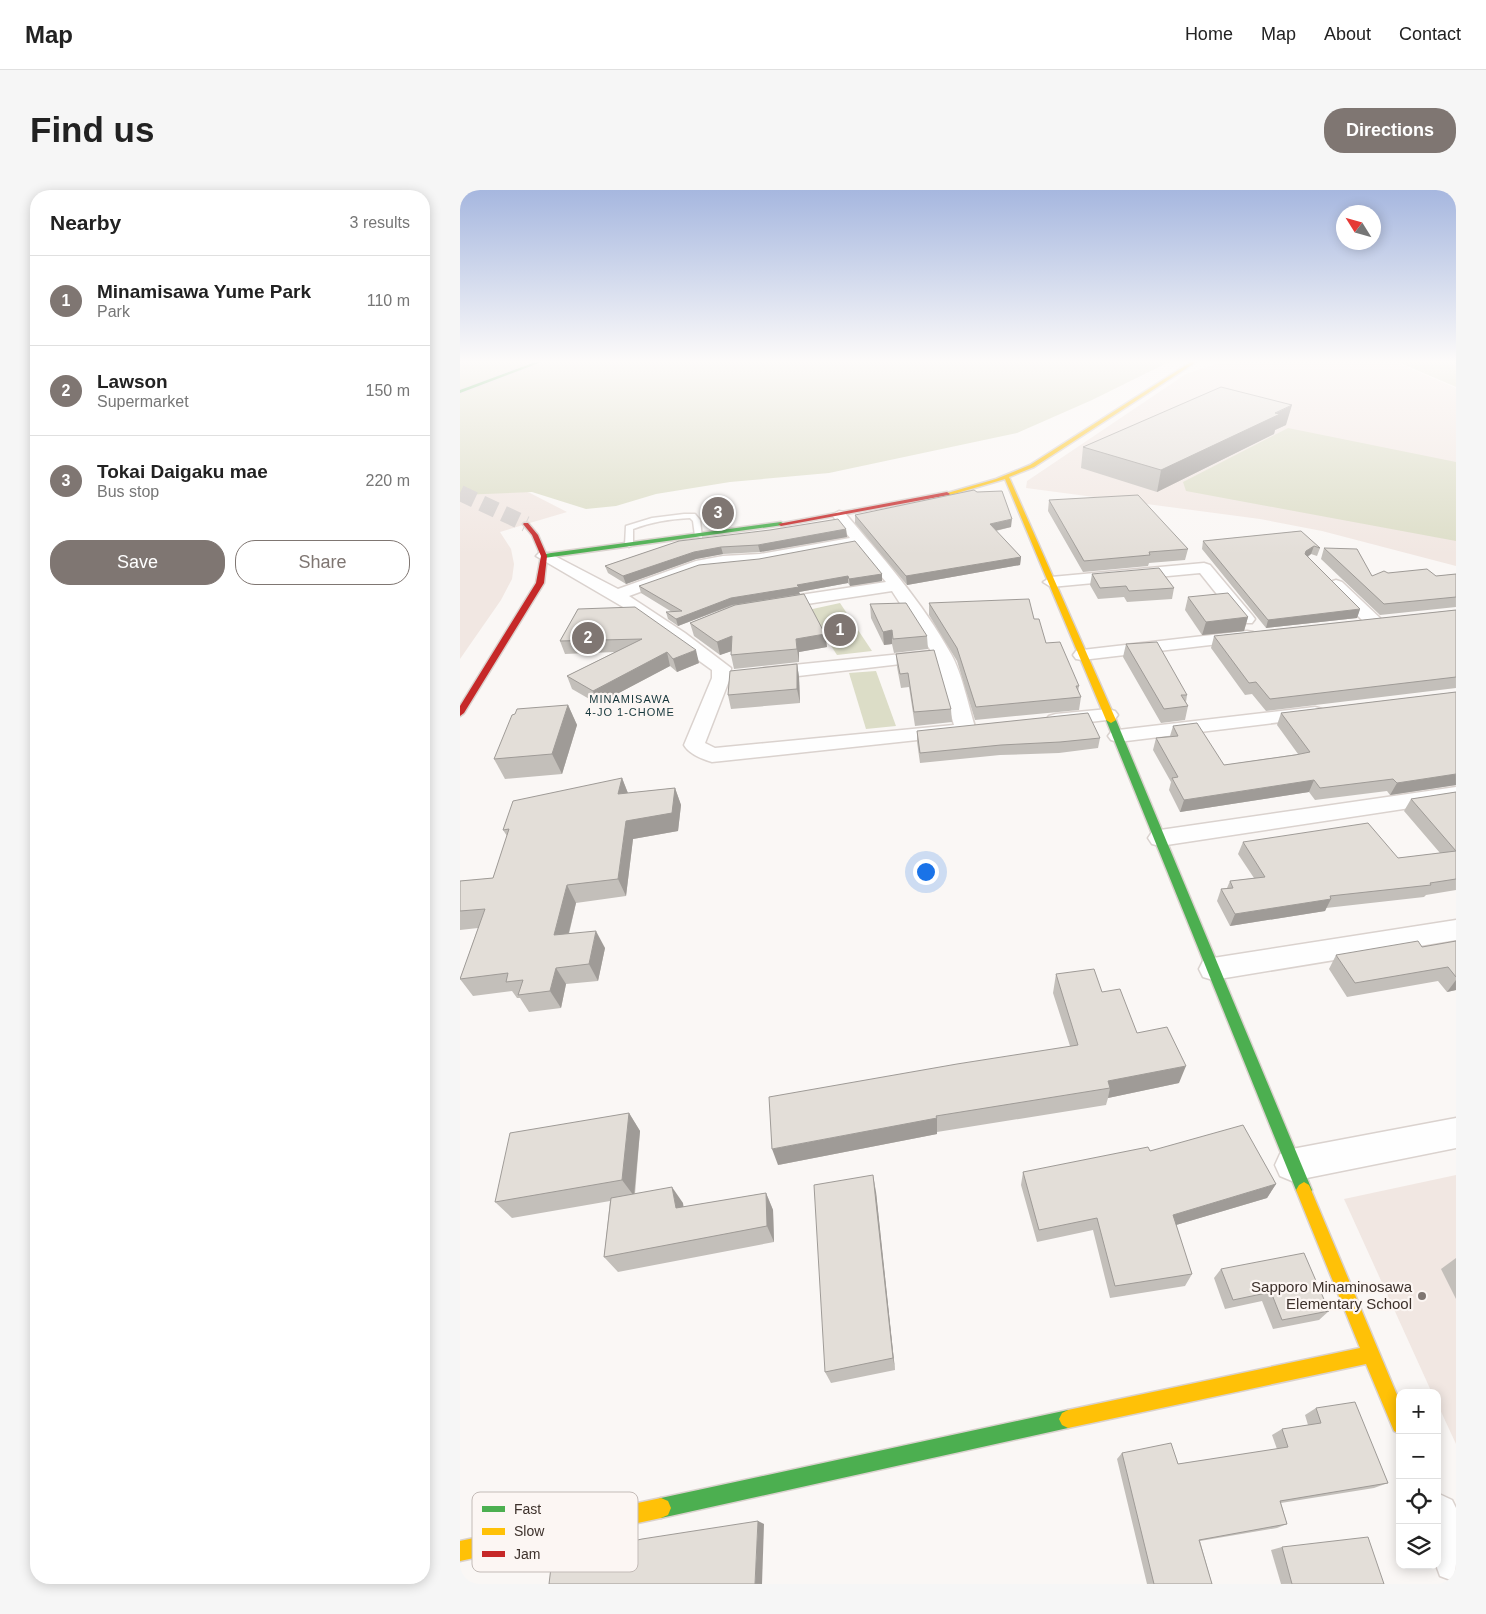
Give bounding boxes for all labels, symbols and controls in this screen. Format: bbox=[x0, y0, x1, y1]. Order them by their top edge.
text: Map bbox=[25, 21, 73, 48]
text: Home bbox=[1185, 24, 1233, 44]
text: Map bbox=[1261, 24, 1296, 44]
text: About bbox=[1324, 24, 1371, 44]
text: Contact bbox=[1399, 24, 1461, 44]
button: Directions bbox=[1324, 108, 1456, 153]
text: Find us bbox=[30, 110, 154, 149]
north arrow bbox=[1336, 205, 1381, 250]
text: Nearby bbox=[50, 211, 121, 234]
text: 3 results bbox=[350, 214, 410, 231]
text: Minamisawa Yume Park bbox=[97, 281, 311, 302]
text: 1 bbox=[62, 292, 70, 309]
text: 110 m bbox=[367, 292, 410, 309]
text: Park bbox=[97, 303, 130, 320]
text: Lawson bbox=[97, 371, 168, 392]
text: 2 bbox=[62, 382, 70, 399]
text: 150 m bbox=[366, 382, 410, 399]
text: Supermarket bbox=[97, 393, 189, 410]
text: Tokai Daigaku mae bbox=[97, 461, 268, 482]
text: 3 bbox=[62, 472, 70, 489]
text: 220 m bbox=[366, 472, 410, 489]
text: Bus stop bbox=[97, 483, 159, 500]
pin: 3 bbox=[702, 494, 734, 532]
button: Save bbox=[50, 540, 225, 585]
button: Share bbox=[235, 540, 410, 585]
pin: 1 bbox=[824, 611, 856, 649]
pin: 2 bbox=[572, 619, 604, 657]
district label: MINAMISAWA 4-JO 1-CHOME bbox=[585, 693, 675, 718]
your location bbox=[913, 859, 939, 885]
place label: Sapporo Minaminosawa Elementary School bbox=[1251, 1278, 1413, 1312]
marker: Sapporo Minaminosawa Elementary School bbox=[1416, 1290, 1428, 1302]
map controls bbox=[1396, 1389, 1441, 1569]
button: + bbox=[1396, 1389, 1441, 1434]
button: − bbox=[1396, 1434, 1441, 1479]
button: locate bbox=[1396, 1479, 1441, 1524]
legend bbox=[472, 1492, 638, 1572]
text: Fast bbox=[514, 1501, 541, 1517]
text: Slow bbox=[514, 1523, 545, 1539]
button: layers bbox=[1396, 1524, 1441, 1569]
text: Jam bbox=[514, 1546, 540, 1562]

